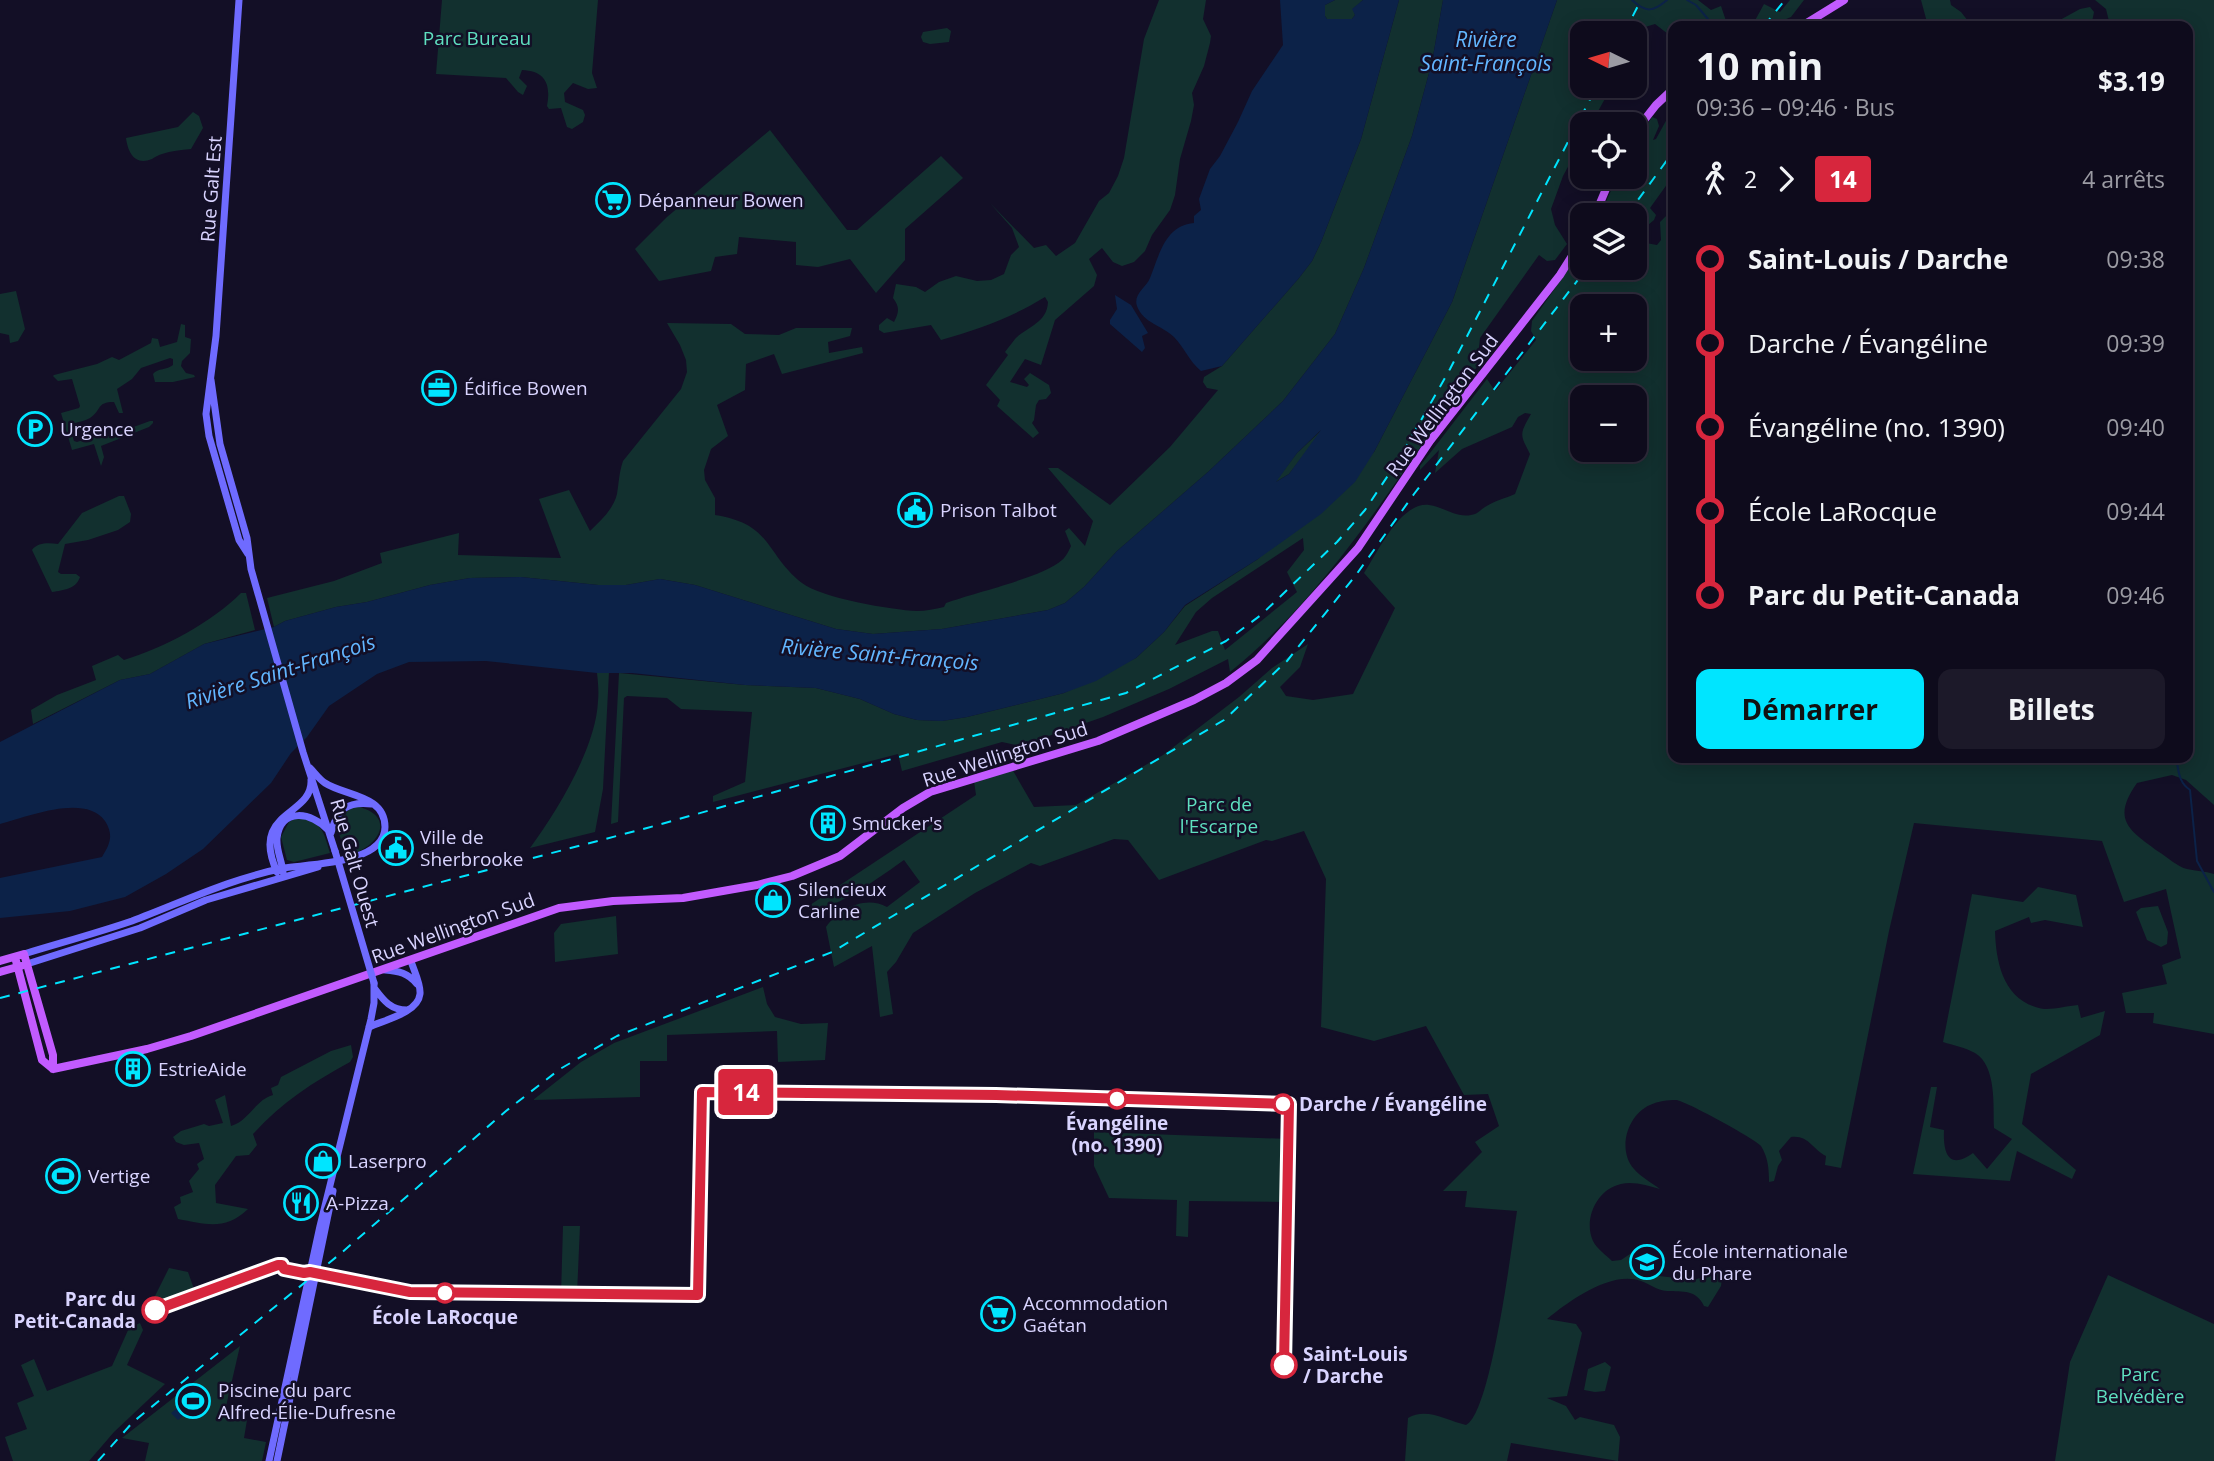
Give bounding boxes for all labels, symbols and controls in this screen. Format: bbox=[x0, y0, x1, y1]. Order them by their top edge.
north arrow bbox=[1570, 21, 1647, 98]
map controls bbox=[1570, 21, 1647, 462]
park label: Parc Bureau bbox=[423, 25, 531, 51]
water label: Rivière Saint-François bbox=[1420, 25, 1552, 77]
text: 10 min bbox=[1696, 39, 1823, 91]
text: $3.19 bbox=[2098, 63, 2165, 99]
text: 09:36 – 09:46 · Bus bbox=[1696, 91, 1895, 123]
button: locate bbox=[1570, 112, 1647, 189]
street label: Rue Galt Est bbox=[194, 135, 228, 243]
icon: walk bbox=[1696, 160, 1734, 198]
icon: forward bbox=[1767, 160, 1805, 198]
text: 14 bbox=[1829, 162, 1857, 195]
text: 2 bbox=[1744, 163, 1757, 195]
text: 4 arrêts bbox=[2082, 163, 2165, 195]
supermarket icon: Dépanneur Bowen bbox=[594, 181, 632, 219]
place label: Dépanneur Bowen bbox=[638, 187, 804, 213]
button: layers bbox=[1570, 203, 1647, 280]
text: Saint-Louis / Darche bbox=[1748, 241, 2008, 277]
text: 09:38 bbox=[2106, 243, 2165, 275]
button: + bbox=[1570, 294, 1647, 371]
text: Darche / Évangéline bbox=[1748, 325, 1988, 361]
text: 09:39 bbox=[2106, 327, 2165, 359]
street label: Rue Wellington Sud bbox=[1380, 328, 1504, 482]
office icon: Édifice Bowen bbox=[420, 369, 458, 407]
place label: Édifice Bowen bbox=[464, 375, 588, 401]
button: − bbox=[1570, 385, 1647, 462]
text: Évangéline (no. 1390) bbox=[1748, 409, 2005, 445]
parking icon: Urgence bbox=[16, 410, 54, 448]
text: 09:40 bbox=[2106, 411, 2165, 443]
place label: Urgence bbox=[60, 416, 134, 442]
public building icon: Prison Talbot bbox=[896, 491, 934, 529]
text: École LaRocque bbox=[1748, 493, 1937, 529]
text: 09:44 bbox=[2106, 495, 2165, 527]
place label: Prison Talbot bbox=[940, 497, 1057, 523]
text: Parc du Petit-Canada bbox=[1748, 577, 2020, 613]
text: 09:46 bbox=[2106, 579, 2165, 611]
water label: Rivière Saint-François bbox=[181, 627, 379, 715]
water label: Rivière Saint-François bbox=[780, 631, 980, 677]
button: Démarrer bbox=[1696, 669, 1924, 749]
button: Billets bbox=[1938, 669, 2165, 749]
street label: Rue Wellington Sud bbox=[919, 715, 1091, 793]
park label: Parc de l'Escarpe bbox=[1180, 791, 1258, 839]
street label: Rue Galt Ouest bbox=[324, 796, 386, 931]
building icon: Smucker's bbox=[809, 804, 847, 842]
place label: Smucker's bbox=[852, 810, 942, 836]
place label: Ville de Sherbrooke bbox=[420, 824, 523, 872]
public building icon: Ville de Sherbrooke bbox=[377, 829, 415, 867]
place label: Silencieux Carline bbox=[798, 876, 887, 924]
shop icon: Silencieux Carline bbox=[754, 881, 792, 919]
street label: Rue Wellington Sud bbox=[368, 886, 538, 970]
building icon: EstrieAide bbox=[114, 1050, 152, 1088]
place label: EstrieAide bbox=[158, 1056, 247, 1082]
line badge: 14 bbox=[714, 1069, 778, 1115]
text: 14 bbox=[732, 1075, 760, 1108]
marker: Évangéline (no. 1390) bbox=[1107, 1089, 1127, 1109]
place label: Darche / Évangéline bbox=[1299, 1091, 1487, 1117]
marker: Darche / Évangéline bbox=[1273, 1094, 1293, 1114]
place label: Évangéline (no. 1390) bbox=[1066, 1110, 1168, 1158]
shop icon: Laserpro bbox=[304, 1142, 342, 1180]
place label: Laserpro bbox=[348, 1148, 427, 1174]
sports icon: Vertige bbox=[44, 1157, 82, 1195]
place label: Vertige bbox=[88, 1163, 150, 1189]
restaurant icon: A-Pizza bbox=[282, 1184, 320, 1222]
place label: A-Pizza bbox=[326, 1190, 389, 1216]
place label: École internationale du Phare bbox=[1672, 1238, 1848, 1286]
school or university icon: École internationale du Phare bbox=[1628, 1243, 1666, 1281]
marker: École LaRocque bbox=[435, 1283, 455, 1303]
place label: Parc du Petit-Canada bbox=[13, 1286, 136, 1334]
place label: Accommodation Gaétan bbox=[1023, 1290, 1168, 1338]
supermarket icon: Accommodation Gaétan bbox=[979, 1295, 1017, 1333]
marker: Parc du Petit-Canada bbox=[142, 1297, 168, 1323]
place label: École LaRocque bbox=[372, 1304, 518, 1330]
place label: Saint-Louis / Darche bbox=[1303, 1341, 1408, 1389]
marker: Saint-Louis / Darche bbox=[1271, 1352, 1297, 1378]
park label: Parc Belvédère bbox=[2096, 1361, 2184, 1409]
place label: Piscine du parc Alfred-Élie-Dufresne bbox=[218, 1377, 396, 1425]
sports icon: Piscine du parc Alfred-Élie-Dufresne bbox=[174, 1382, 212, 1420]

